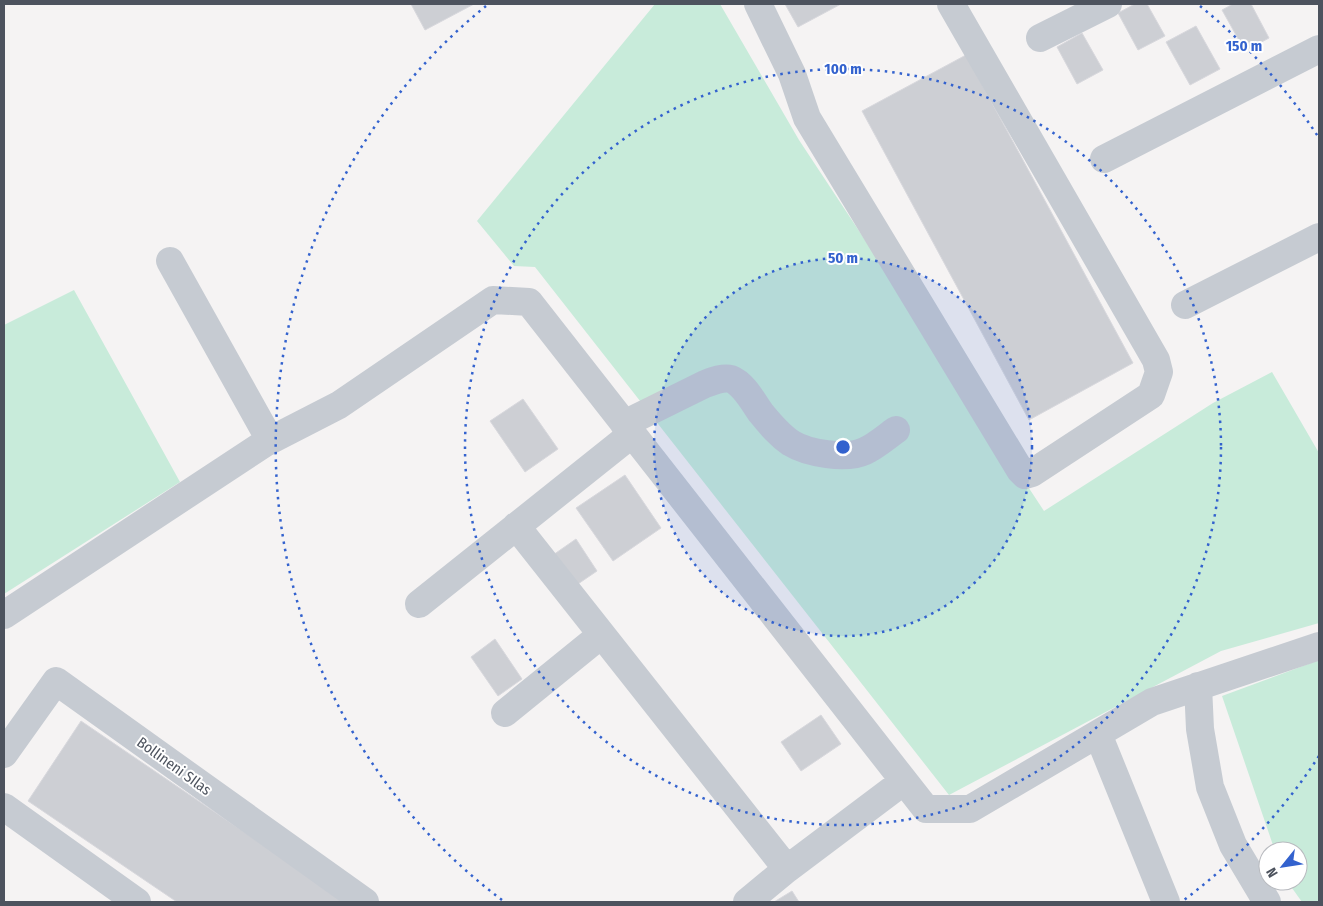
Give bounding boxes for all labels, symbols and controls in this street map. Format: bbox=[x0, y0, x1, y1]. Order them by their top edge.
text: 150 m bbox=[1226, 37, 1262, 55]
text: 100 m bbox=[824, 60, 862, 78]
text: 50 m bbox=[828, 249, 858, 267]
centre of rings bbox=[834, 438, 852, 456]
street label: Bollineni SIlas bbox=[133, 733, 215, 799]
north arrow bbox=[1258, 841, 1308, 891]
text: N bbox=[1263, 864, 1282, 880]

